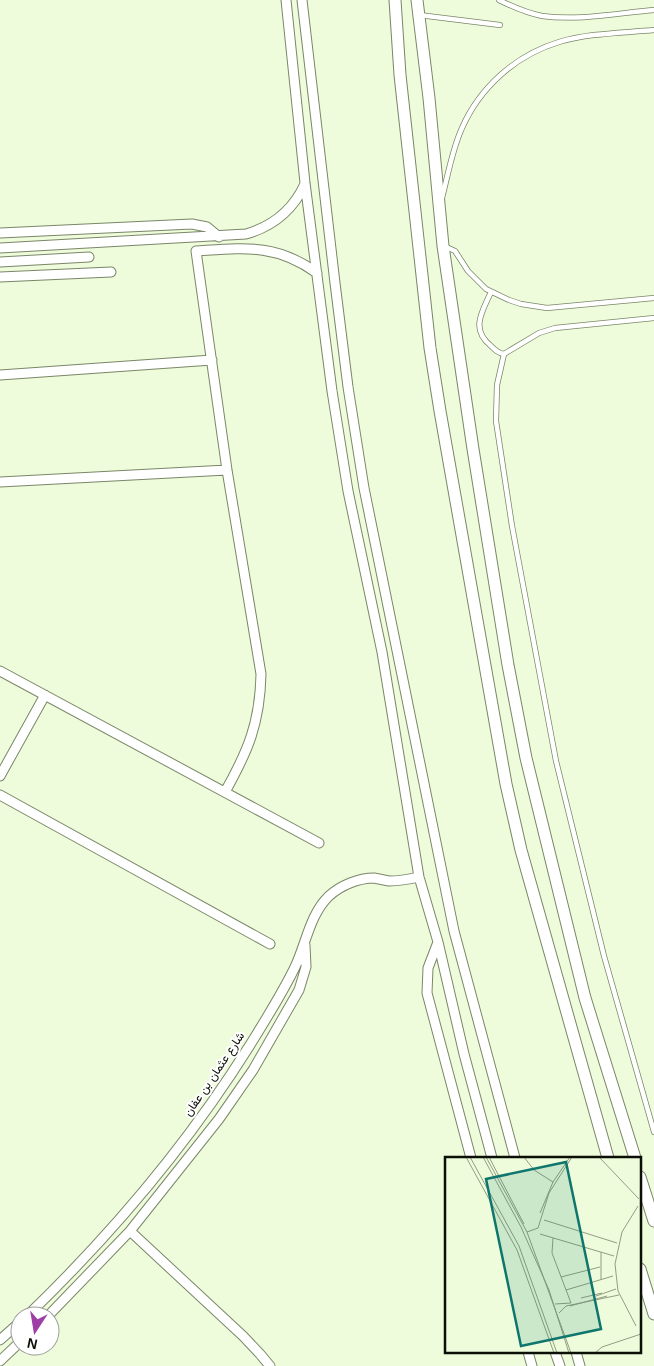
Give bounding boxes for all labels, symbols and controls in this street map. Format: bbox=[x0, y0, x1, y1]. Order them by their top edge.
street label: شارع عثمان بن عفان bbox=[181, 1029, 249, 1120]
inset map bbox=[445, 1157, 642, 1354]
north arrow bbox=[10, 1306, 60, 1356]
text: N bbox=[26, 1335, 39, 1353]

